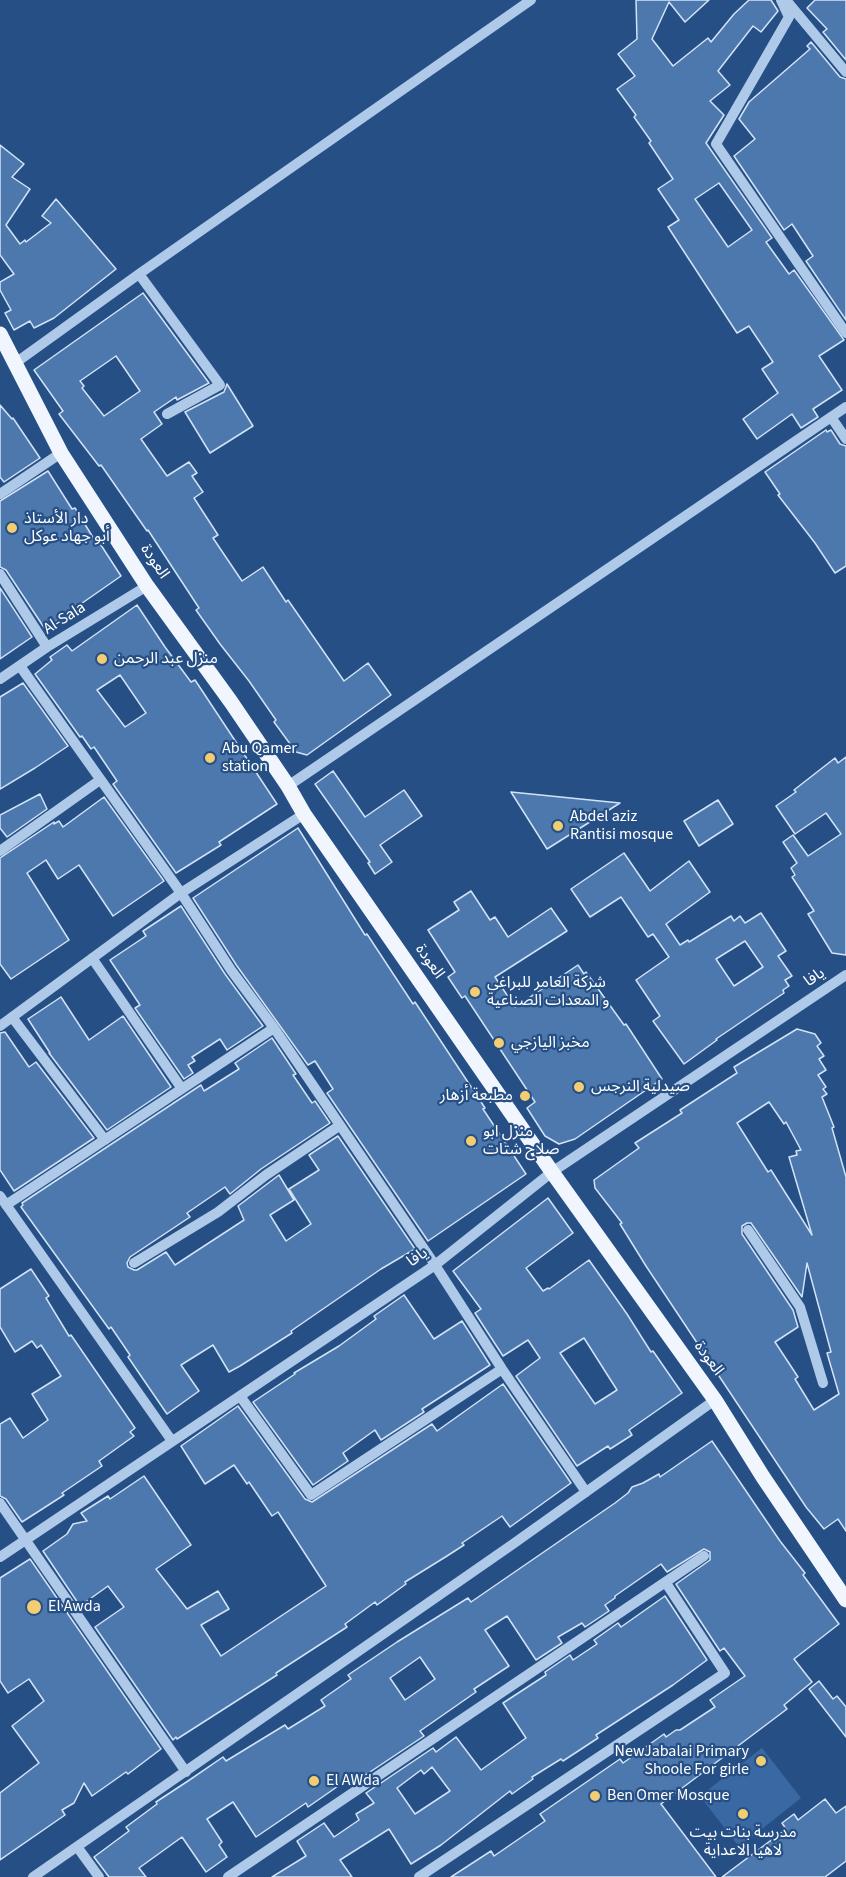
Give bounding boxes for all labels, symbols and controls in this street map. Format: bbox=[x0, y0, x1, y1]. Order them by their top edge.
place label: دار الأستاذ أبو جهاد عوكل bbox=[24, 509, 110, 547]
marker: دار الأستاذ أبو جهاد عوكل bbox=[5, 521, 19, 535]
street label: العودة bbox=[135, 541, 173, 583]
street label: Al-Sala bbox=[40, 599, 90, 639]
place label: منزل عبد الرحمن bbox=[114, 649, 218, 669]
marker: منزل عبد الرحمن bbox=[95, 652, 109, 666]
place label: Abu Qamer station bbox=[222, 739, 297, 777]
marker: Abu Qamer station bbox=[203, 751, 217, 765]
place label: Abdel aziz Rantisi mosque bbox=[570, 807, 673, 845]
marker: Abdel aziz Rantisi mosque bbox=[551, 819, 565, 833]
street label: العودة bbox=[410, 941, 448, 983]
street label: يافا bbox=[801, 964, 829, 992]
place label: شركة العامر للبراغي و المعدات الصناعية bbox=[487, 973, 609, 1011]
marker: شركة العامر للبراغي و المعدات الصناعية bbox=[468, 985, 482, 999]
place label: مخبز اليازجي bbox=[511, 1033, 590, 1053]
marker: مخبز اليازجي bbox=[492, 1036, 506, 1050]
place label: صيدلية النرجس bbox=[591, 1077, 690, 1097]
marker: صيدلية النرجس bbox=[572, 1080, 586, 1094]
place label: مطبعة أزهار bbox=[440, 1086, 513, 1106]
marker: مطبعة أزهار bbox=[518, 1089, 532, 1103]
place label: منزل ابو صلاح شتات bbox=[483, 1122, 560, 1160]
marker: منزل ابو صلاح شتات bbox=[464, 1134, 478, 1148]
street label: يافا bbox=[404, 1244, 432, 1272]
street label: العودة bbox=[689, 1338, 727, 1380]
place label: El Awda bbox=[48, 1597, 101, 1617]
marker: El Awda bbox=[25, 1598, 43, 1616]
place label: NewJabalai Primary Shoole For girle bbox=[615, 1742, 749, 1780]
marker: NewJabalai Primary Shoole For girle bbox=[754, 1754, 768, 1768]
place label: El AWda bbox=[326, 1771, 380, 1791]
marker: El AWda bbox=[307, 1774, 321, 1788]
place label: Ben Omer Mosque bbox=[607, 1786, 729, 1806]
marker: Ben Omer Mosque bbox=[588, 1789, 602, 1803]
marker: مدرسة بنات بيت لاهيا الاعداية bbox=[736, 1807, 750, 1821]
place label: مدرسة بنات بيت لاهيا الاعداية bbox=[689, 1823, 797, 1861]

